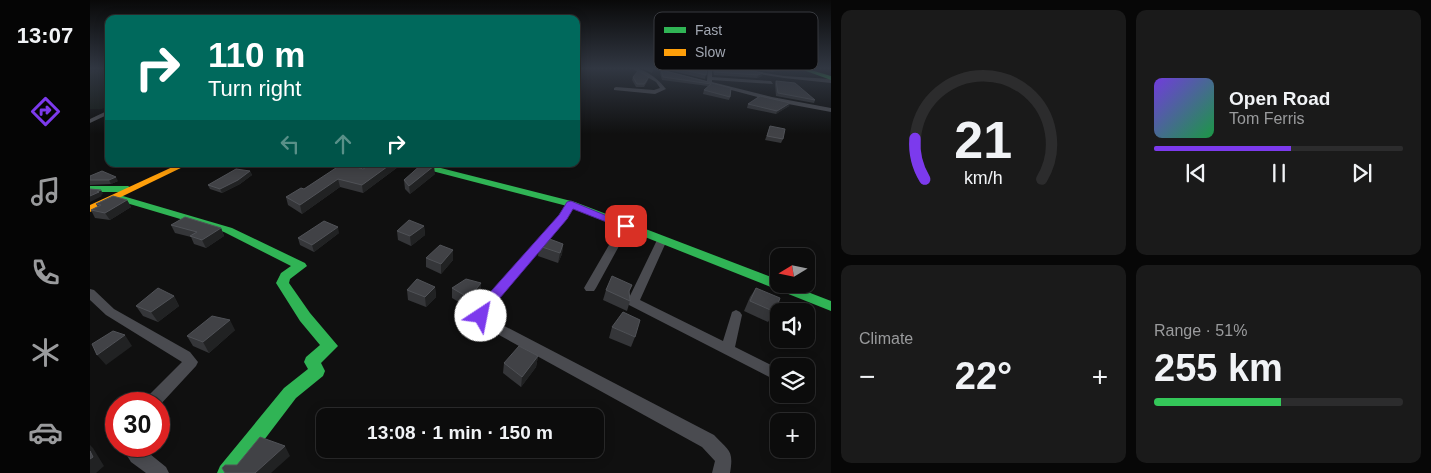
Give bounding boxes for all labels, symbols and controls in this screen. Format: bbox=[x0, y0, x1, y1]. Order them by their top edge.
legend bbox=[654, 12, 818, 70]
text: Fast bbox=[695, 22, 722, 38]
text: 13:07 bbox=[17, 23, 73, 48]
icon: right bbox=[125, 35, 190, 100]
text: 110 m bbox=[208, 35, 305, 74]
text: Slow bbox=[695, 44, 726, 60]
text: Turn right bbox=[208, 76, 301, 101]
text: Open Road bbox=[1229, 88, 1330, 109]
icon: directions bbox=[28, 94, 63, 129]
text: Tom Ferris bbox=[1229, 110, 1305, 127]
text: 21 bbox=[955, 111, 1012, 169]
icon: left bbox=[276, 130, 304, 158]
icon: ahead bbox=[329, 130, 357, 158]
icon: right bbox=[382, 130, 410, 158]
icon: previous bbox=[1182, 159, 1210, 187]
icon: pause bbox=[1265, 159, 1293, 187]
icon: next bbox=[1348, 159, 1376, 187]
text: km/h bbox=[964, 168, 1003, 188]
icon: music bbox=[28, 174, 63, 209]
pin bbox=[605, 205, 647, 247]
icon: arrive bbox=[612, 212, 640, 240]
north arrow bbox=[770, 248, 815, 292]
map controls bbox=[770, 248, 815, 458]
icon: phone bbox=[28, 255, 63, 290]
position arrow bbox=[454, 289, 506, 341]
button: sound bbox=[770, 303, 815, 348]
text: Range · 51% bbox=[1154, 322, 1247, 339]
text: Climate bbox=[859, 330, 913, 347]
icon: climate bbox=[28, 335, 63, 370]
text: 255 km bbox=[1154, 347, 1283, 389]
text: 22° bbox=[955, 355, 1012, 397]
button: layers bbox=[770, 358, 815, 403]
text: − bbox=[859, 361, 875, 392]
text: + bbox=[1092, 361, 1108, 392]
speed limit sign: 30 bbox=[105, 392, 170, 457]
button: + bbox=[770, 413, 815, 458]
icon: car bbox=[28, 415, 63, 450]
text: 13:08 · 1 min · 150 m bbox=[367, 422, 553, 443]

